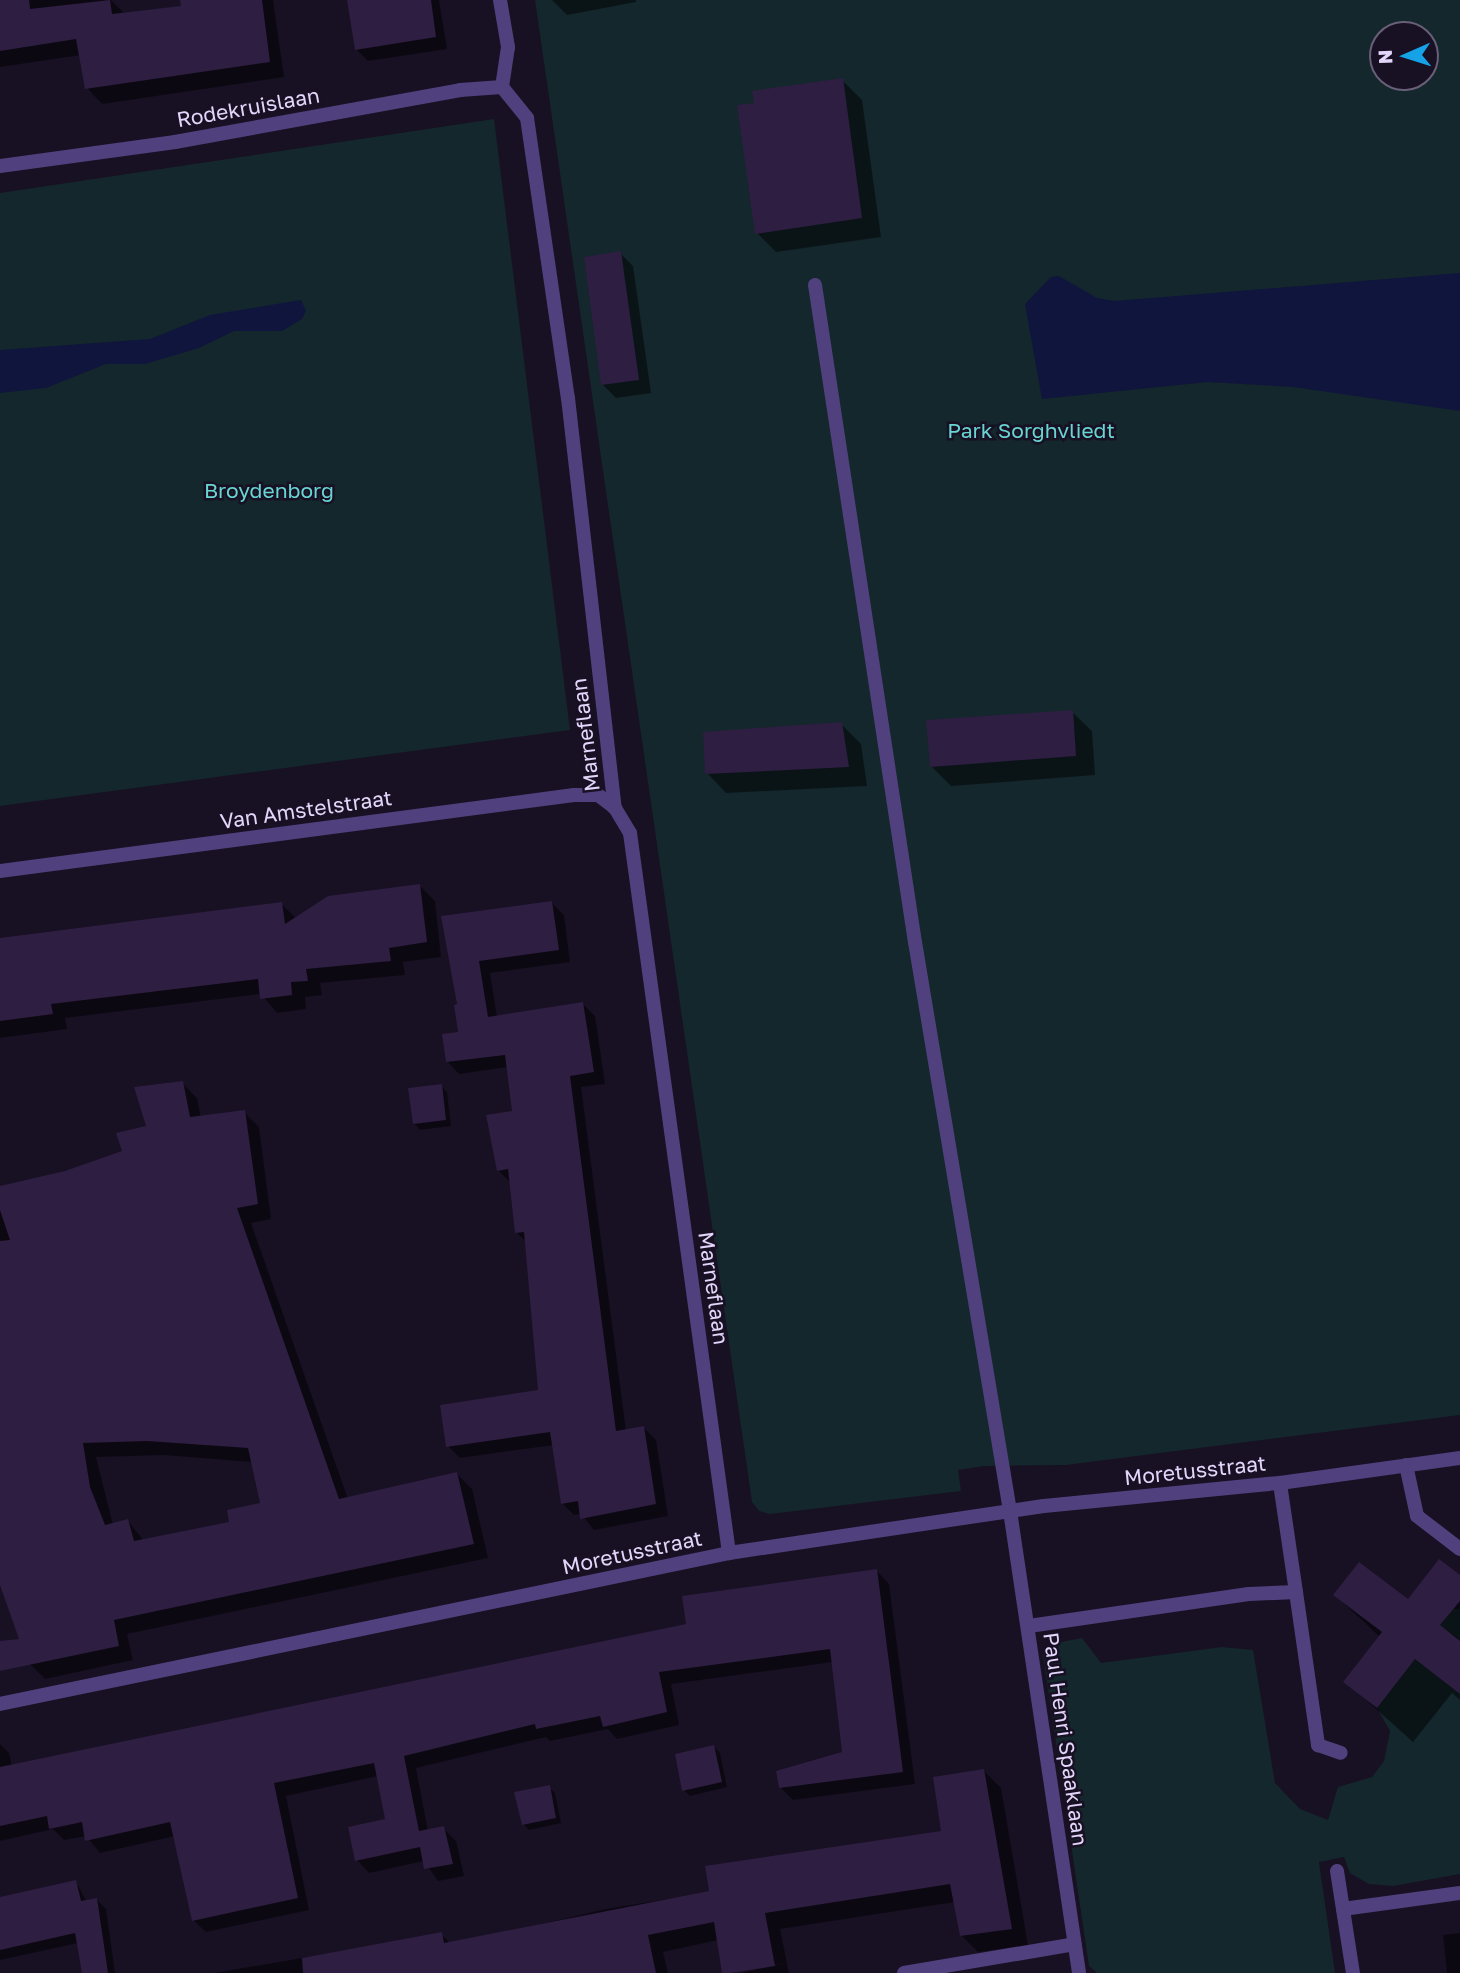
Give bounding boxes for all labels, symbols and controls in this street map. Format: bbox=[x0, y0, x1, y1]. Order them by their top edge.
north arrow bbox=[1369, 21, 1439, 91]
text: N bbox=[1373, 49, 1396, 65]
street label: Rodekruislaan bbox=[175, 82, 321, 132]
park label: Park Sorghvliedt bbox=[947, 417, 1115, 443]
park label: Broydenborg bbox=[204, 477, 334, 503]
street label: Marneflaan bbox=[566, 677, 604, 793]
street label: Van Amstelstraat bbox=[218, 784, 394, 834]
street label: Marneflaan bbox=[694, 1230, 734, 1346]
street label: Moretusstraat bbox=[1123, 1450, 1267, 1490]
street label: Moretusstraat bbox=[560, 1525, 704, 1579]
street label: Paul Henri Spaaklaan bbox=[1039, 1631, 1093, 1847]

